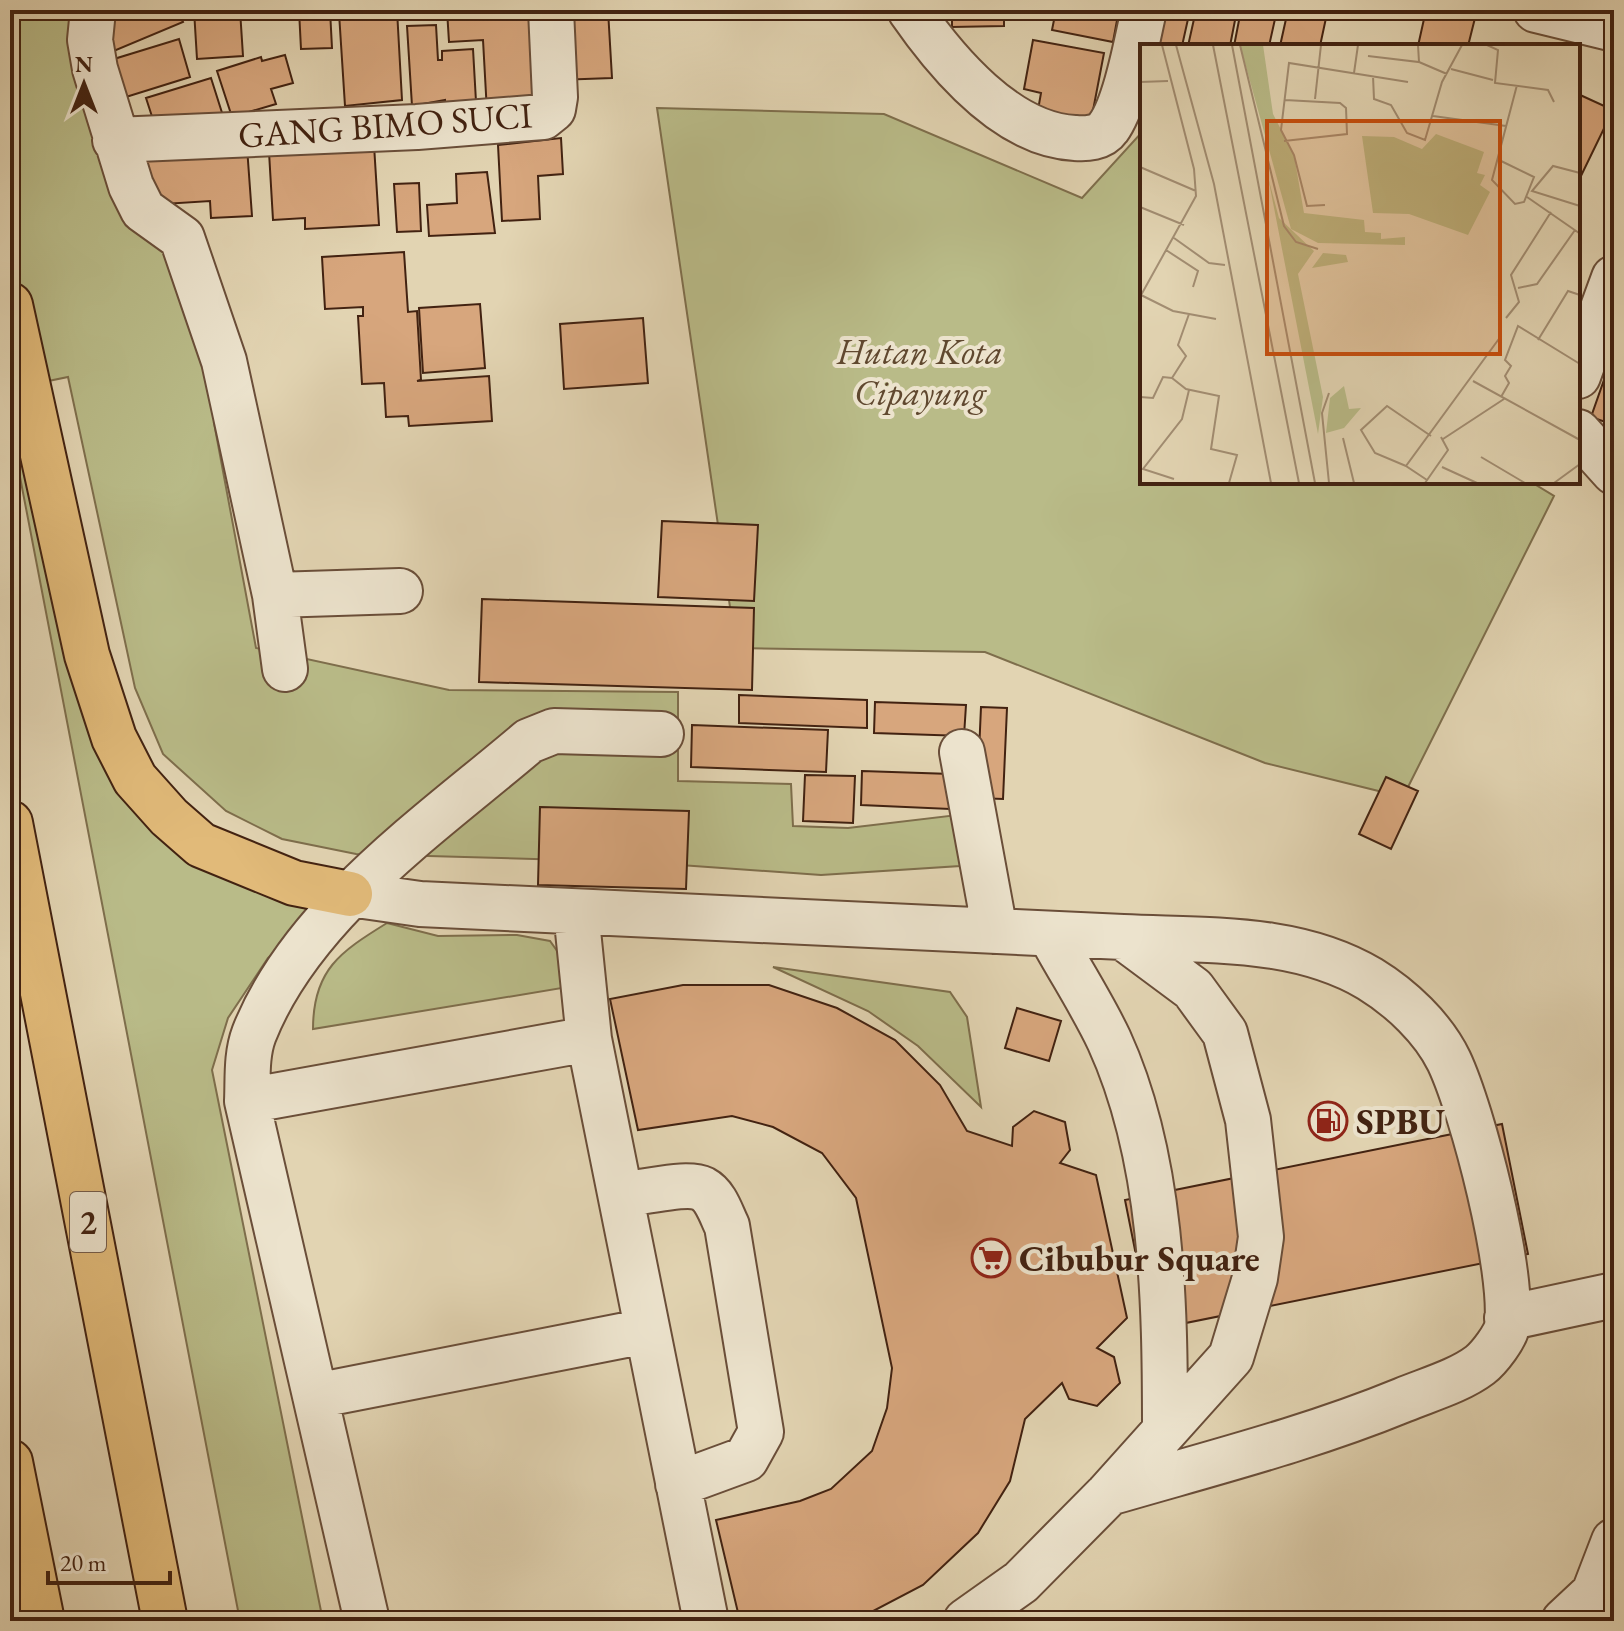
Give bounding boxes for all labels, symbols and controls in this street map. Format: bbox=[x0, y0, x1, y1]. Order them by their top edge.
north arrow bbox=[44, 44, 124, 124]
inset map bbox=[1140, 44, 1580, 484]
text: N bbox=[75, 50, 93, 79]
street label: GANG BIMO SUCI bbox=[236, 91, 534, 159]
park label: Hutan Kota Cipayung bbox=[836, 328, 1003, 416]
place label: SPBU bbox=[1356, 1098, 1445, 1145]
fuel station icon: SPBU bbox=[1307, 1100, 1349, 1142]
road number: 2 bbox=[70, 1192, 106, 1252]
place label: Cibubur Square bbox=[1019, 1235, 1260, 1282]
supermarket icon: Cibubur Square bbox=[970, 1237, 1012, 1279]
scale bar bbox=[48, 1535, 170, 1585]
text: 20 m bbox=[60, 1547, 107, 1578]

